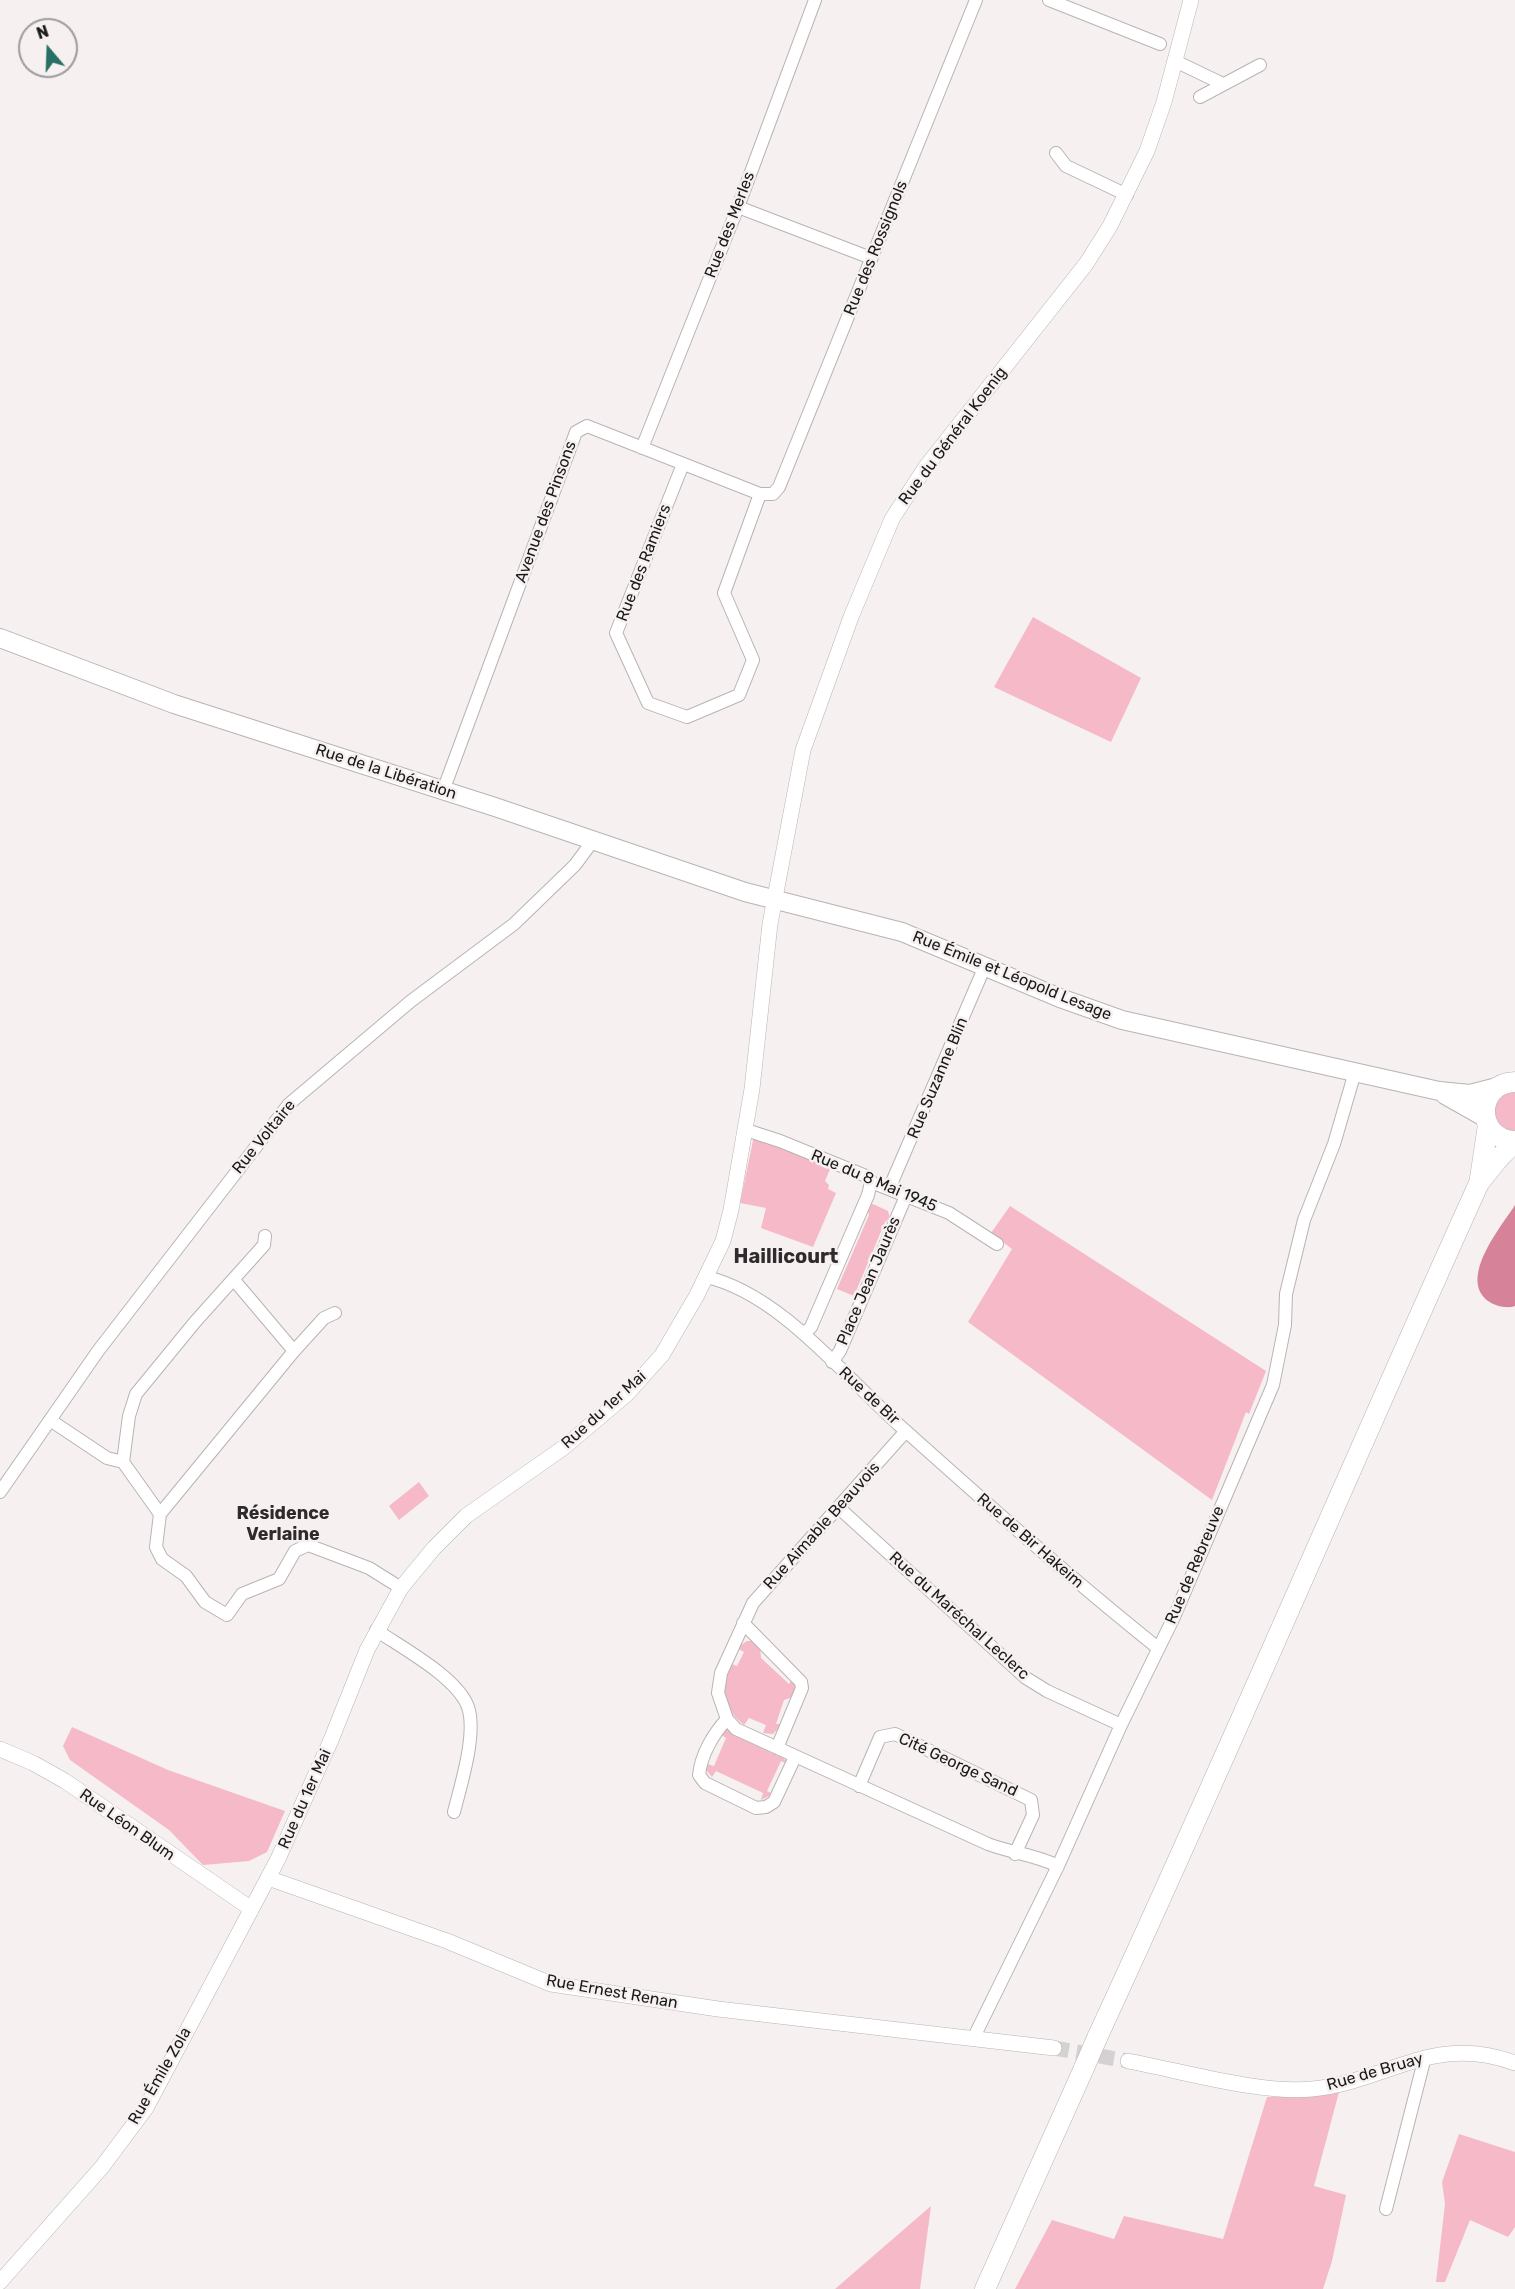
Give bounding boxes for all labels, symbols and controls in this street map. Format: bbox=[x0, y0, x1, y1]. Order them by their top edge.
north arrow bbox=[18, 18, 78, 78]
text: N bbox=[34, 22, 51, 43]
street label: Rue des Merles bbox=[701, 169, 759, 281]
street label: Rue des Rossignols bbox=[840, 178, 912, 318]
street label: Rue du Général Koenig bbox=[895, 363, 1011, 509]
street label: Avenue des Pinsons bbox=[511, 438, 581, 586]
street label: Rue des Ramiers bbox=[613, 502, 675, 624]
street label: Rue de la Libération bbox=[313, 740, 459, 804]
street label: Rue Émile et Léopold Lesage bbox=[910, 927, 1114, 1025]
street label: Rue Suzanne Blin bbox=[904, 1014, 972, 1142]
street label: Rue Voltaire bbox=[228, 1096, 300, 1178]
street label: Rue du 8 Mai 1945 bbox=[808, 1146, 940, 1216]
street label: Place Jean Jaurès bbox=[833, 1214, 905, 1348]
district label: Haillicourt bbox=[734, 1245, 838, 1269]
street label: Rue de Bir bbox=[835, 1363, 903, 1429]
street label: Rue du 1er Mai bbox=[558, 1367, 650, 1453]
street label: Rue Aimable Beauvois bbox=[760, 1458, 884, 1594]
street label: Rue de Bir Hakeim bbox=[973, 1489, 1087, 1593]
district label: Résidence Verlaine bbox=[236, 1503, 330, 1546]
street label: Rue de Rebreuve bbox=[1161, 1503, 1229, 1627]
street label: Rue du Maréchal Leclerc bbox=[885, 1548, 1033, 1684]
street label: Cité George Sand bbox=[895, 1729, 1021, 1801]
street label: Rue du 1er Mai bbox=[274, 1746, 336, 1852]
street label: Rue Léon Blum bbox=[76, 1785, 178, 1865]
street label: Rue Ernest Renan bbox=[545, 1971, 679, 2013]
street label: Rue Émile Zola bbox=[124, 2024, 196, 2128]
street label: Rue de Bruay bbox=[1325, 2049, 1425, 2095]

